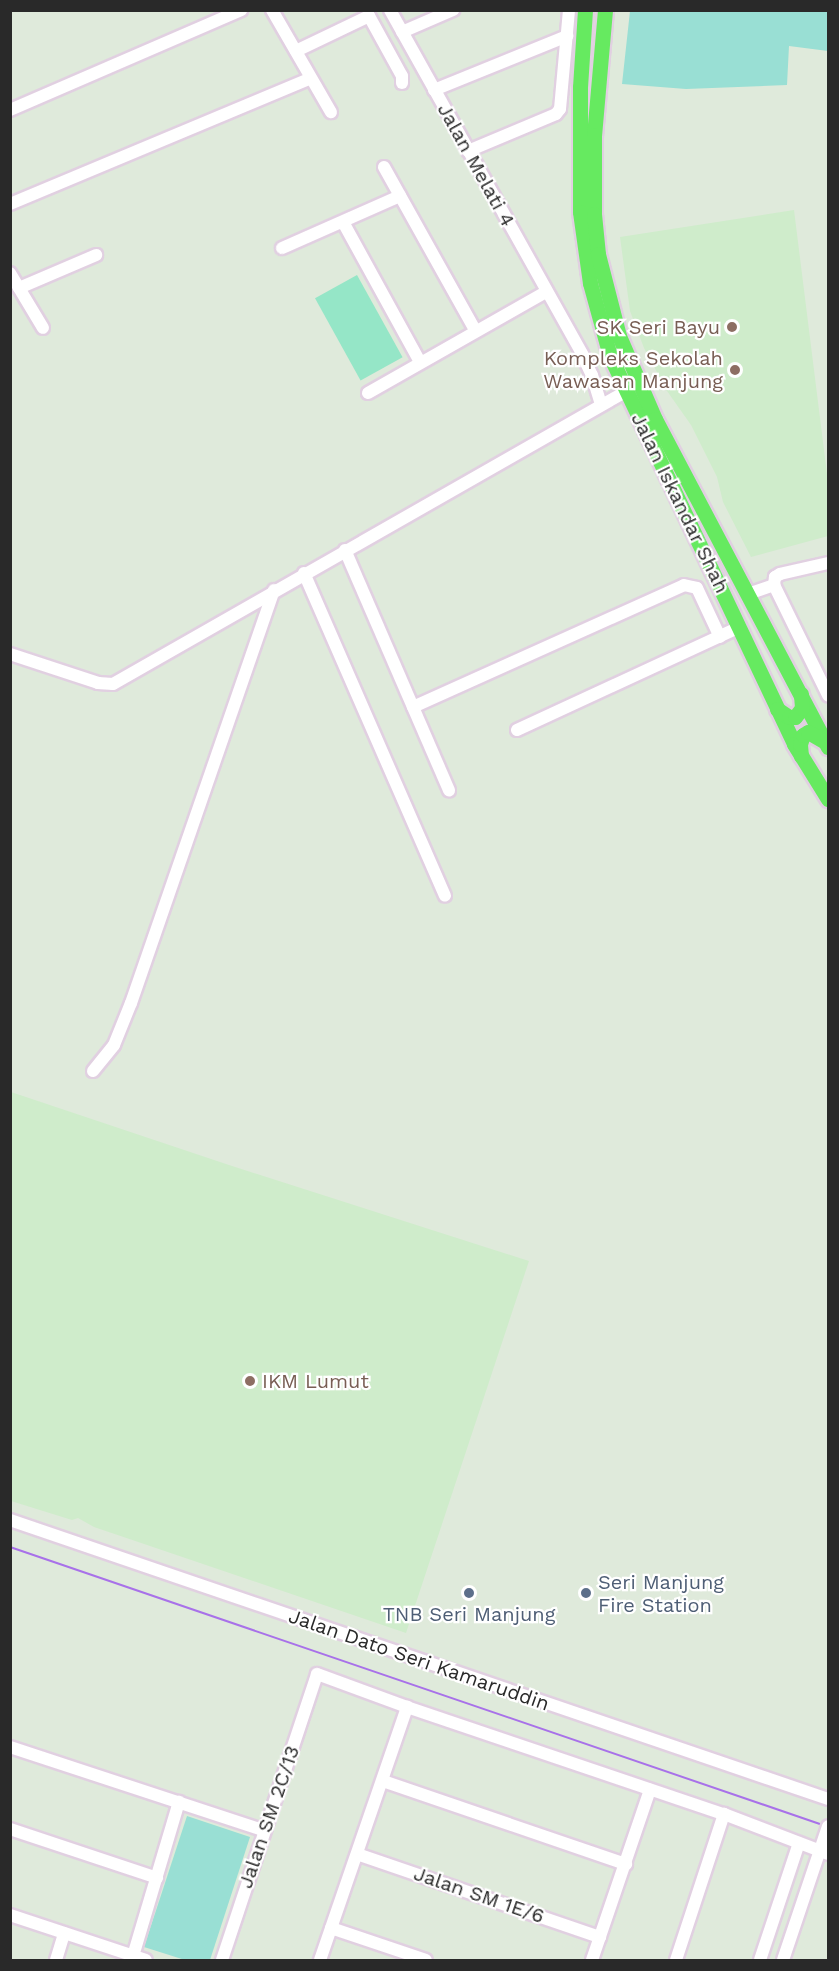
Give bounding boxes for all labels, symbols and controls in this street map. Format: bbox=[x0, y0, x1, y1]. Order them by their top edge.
street label: Jalan Melati 4 bbox=[432, 99, 520, 231]
place label: SK Seri Bayu bbox=[596, 315, 720, 339]
marker: SK Seri Bayu bbox=[725, 320, 739, 334]
place label: Kompleks Sekolah Wawasan Manjung bbox=[543, 346, 723, 393]
marker: Kompleks Sekolah Wawasan Manjung bbox=[728, 363, 742, 377]
street label: Jalan Iskandar Shah bbox=[626, 409, 734, 597]
place label: IKM Lumut bbox=[262, 1369, 369, 1393]
marker: IKM Lumut bbox=[243, 1374, 257, 1388]
place label: Seri Manjung Fire Station bbox=[598, 1570, 724, 1617]
marker: TNB Seri Manjung bbox=[462, 1586, 476, 1600]
marker: Seri Manjung Fire Station bbox=[579, 1586, 593, 1600]
place label: TNB Seri Manjung bbox=[383, 1602, 555, 1626]
street label: Jalan Dato Seri Kamaruddin bbox=[286, 1604, 552, 1716]
street label: Jalan SM 2C/13 bbox=[233, 1743, 305, 1891]
street label: Jalan SM 1E/6 bbox=[410, 1861, 548, 1929]

